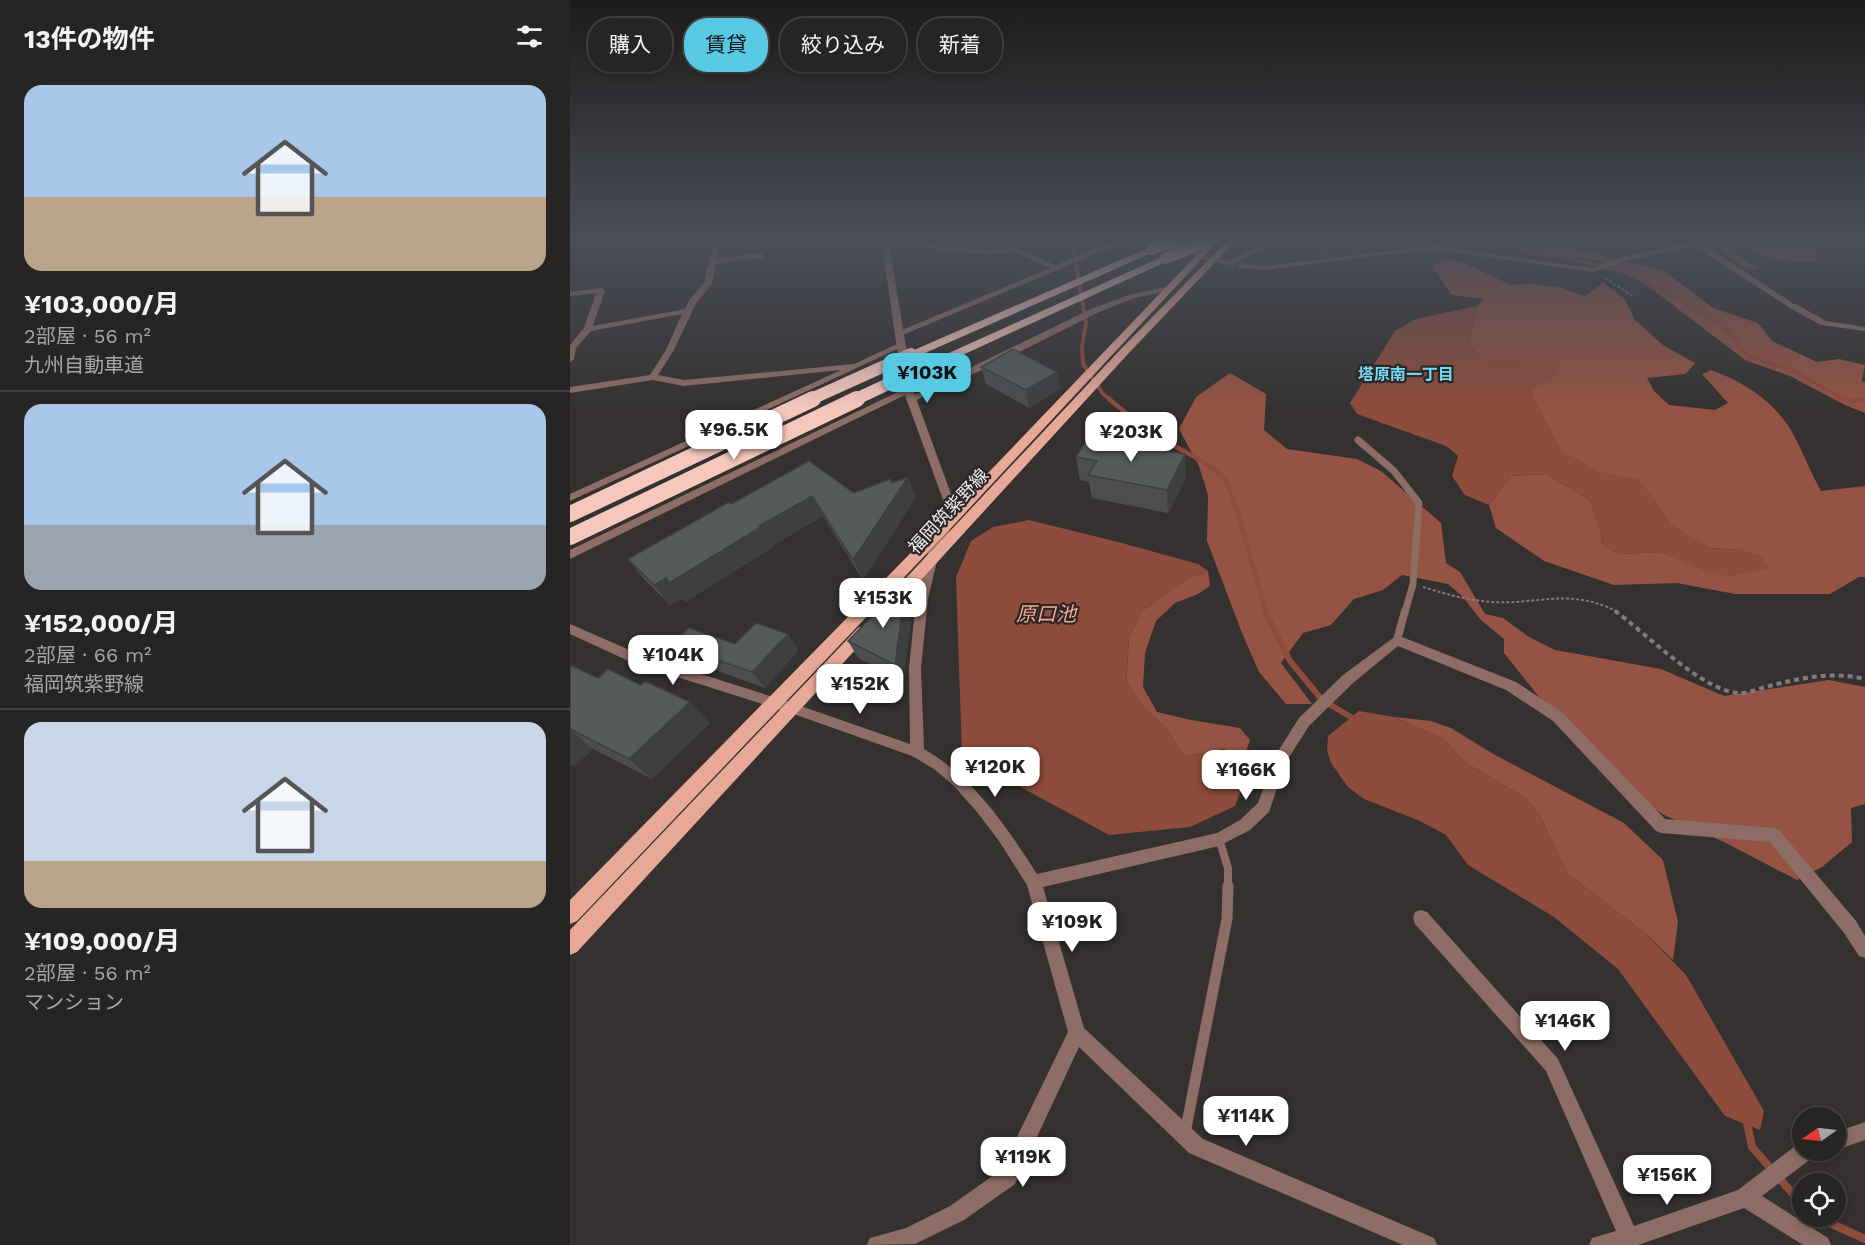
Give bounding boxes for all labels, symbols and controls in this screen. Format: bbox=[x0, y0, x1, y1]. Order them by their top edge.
chip: 購入 bbox=[588, 18, 672, 72]
chip: 賃貸 bbox=[684, 18, 768, 72]
chip: 絞り込み bbox=[780, 18, 906, 72]
chip: 新着 bbox=[918, 18, 1002, 72]
icon: filters bbox=[513, 20, 546, 53]
text: 13件の物件 bbox=[24, 24, 155, 54]
icon: home bbox=[231, 124, 339, 232]
text: ¥103,000/月 bbox=[24, 289, 180, 319]
text: 2部屋 · 56 m² bbox=[24, 324, 151, 348]
text: 九州自動車道 bbox=[24, 353, 144, 377]
pin: ¥103K bbox=[885, 353, 969, 404]
text: ¥103K bbox=[897, 360, 957, 384]
district label: 塔原南一丁目 bbox=[1358, 365, 1454, 384]
pin: ¥96.5K bbox=[685, 410, 783, 461]
pin: ¥203K bbox=[1089, 412, 1173, 463]
text: ¥96.5K bbox=[699, 417, 769, 441]
text: ¥203K bbox=[1099, 419, 1163, 443]
icon: home bbox=[231, 443, 339, 551]
street label: 福岡筑紫野線 bbox=[903, 464, 993, 558]
pin: ¥153K bbox=[841, 578, 925, 629]
text: ¥153K bbox=[853, 585, 913, 609]
water label: 原口池 bbox=[1016, 602, 1078, 626]
text: ¥152,000/月 bbox=[24, 608, 178, 638]
pin: ¥104K bbox=[631, 635, 715, 686]
text: ¥104K bbox=[642, 642, 704, 666]
text: 2部屋 · 66 m² bbox=[24, 643, 151, 667]
pin: ¥152K bbox=[818, 664, 902, 715]
text: ¥152K bbox=[830, 671, 890, 695]
text: 福岡筑紫野線 bbox=[24, 672, 144, 696]
pin: ¥120K bbox=[953, 747, 1037, 798]
pin: ¥166K bbox=[1204, 750, 1288, 801]
text: ¥120K bbox=[965, 754, 1025, 778]
text: ¥166K bbox=[1216, 757, 1276, 781]
icon: home bbox=[231, 761, 339, 869]
pin: ¥109K bbox=[1030, 902, 1114, 953]
text: ¥109K bbox=[1042, 909, 1103, 933]
text: ¥109,000/月 bbox=[24, 926, 180, 956]
text: 2部屋 · 56 m² bbox=[24, 961, 151, 985]
text: マンション bbox=[24, 990, 124, 1014]
pin: ¥146K bbox=[1523, 1001, 1607, 1052]
text: ¥146K bbox=[1534, 1008, 1596, 1032]
pin: ¥114K bbox=[1204, 1096, 1288, 1147]
text: ¥114K bbox=[1217, 1103, 1275, 1127]
north arrow bbox=[1792, 1107, 1846, 1161]
map controls bbox=[1792, 1107, 1846, 1227]
pin: ¥119K bbox=[981, 1137, 1065, 1188]
text: ¥119K bbox=[995, 1144, 1051, 1168]
pin: ¥156K bbox=[1625, 1155, 1709, 1206]
text: ¥156K bbox=[1637, 1162, 1697, 1186]
button: locate bbox=[1792, 1173, 1846, 1227]

